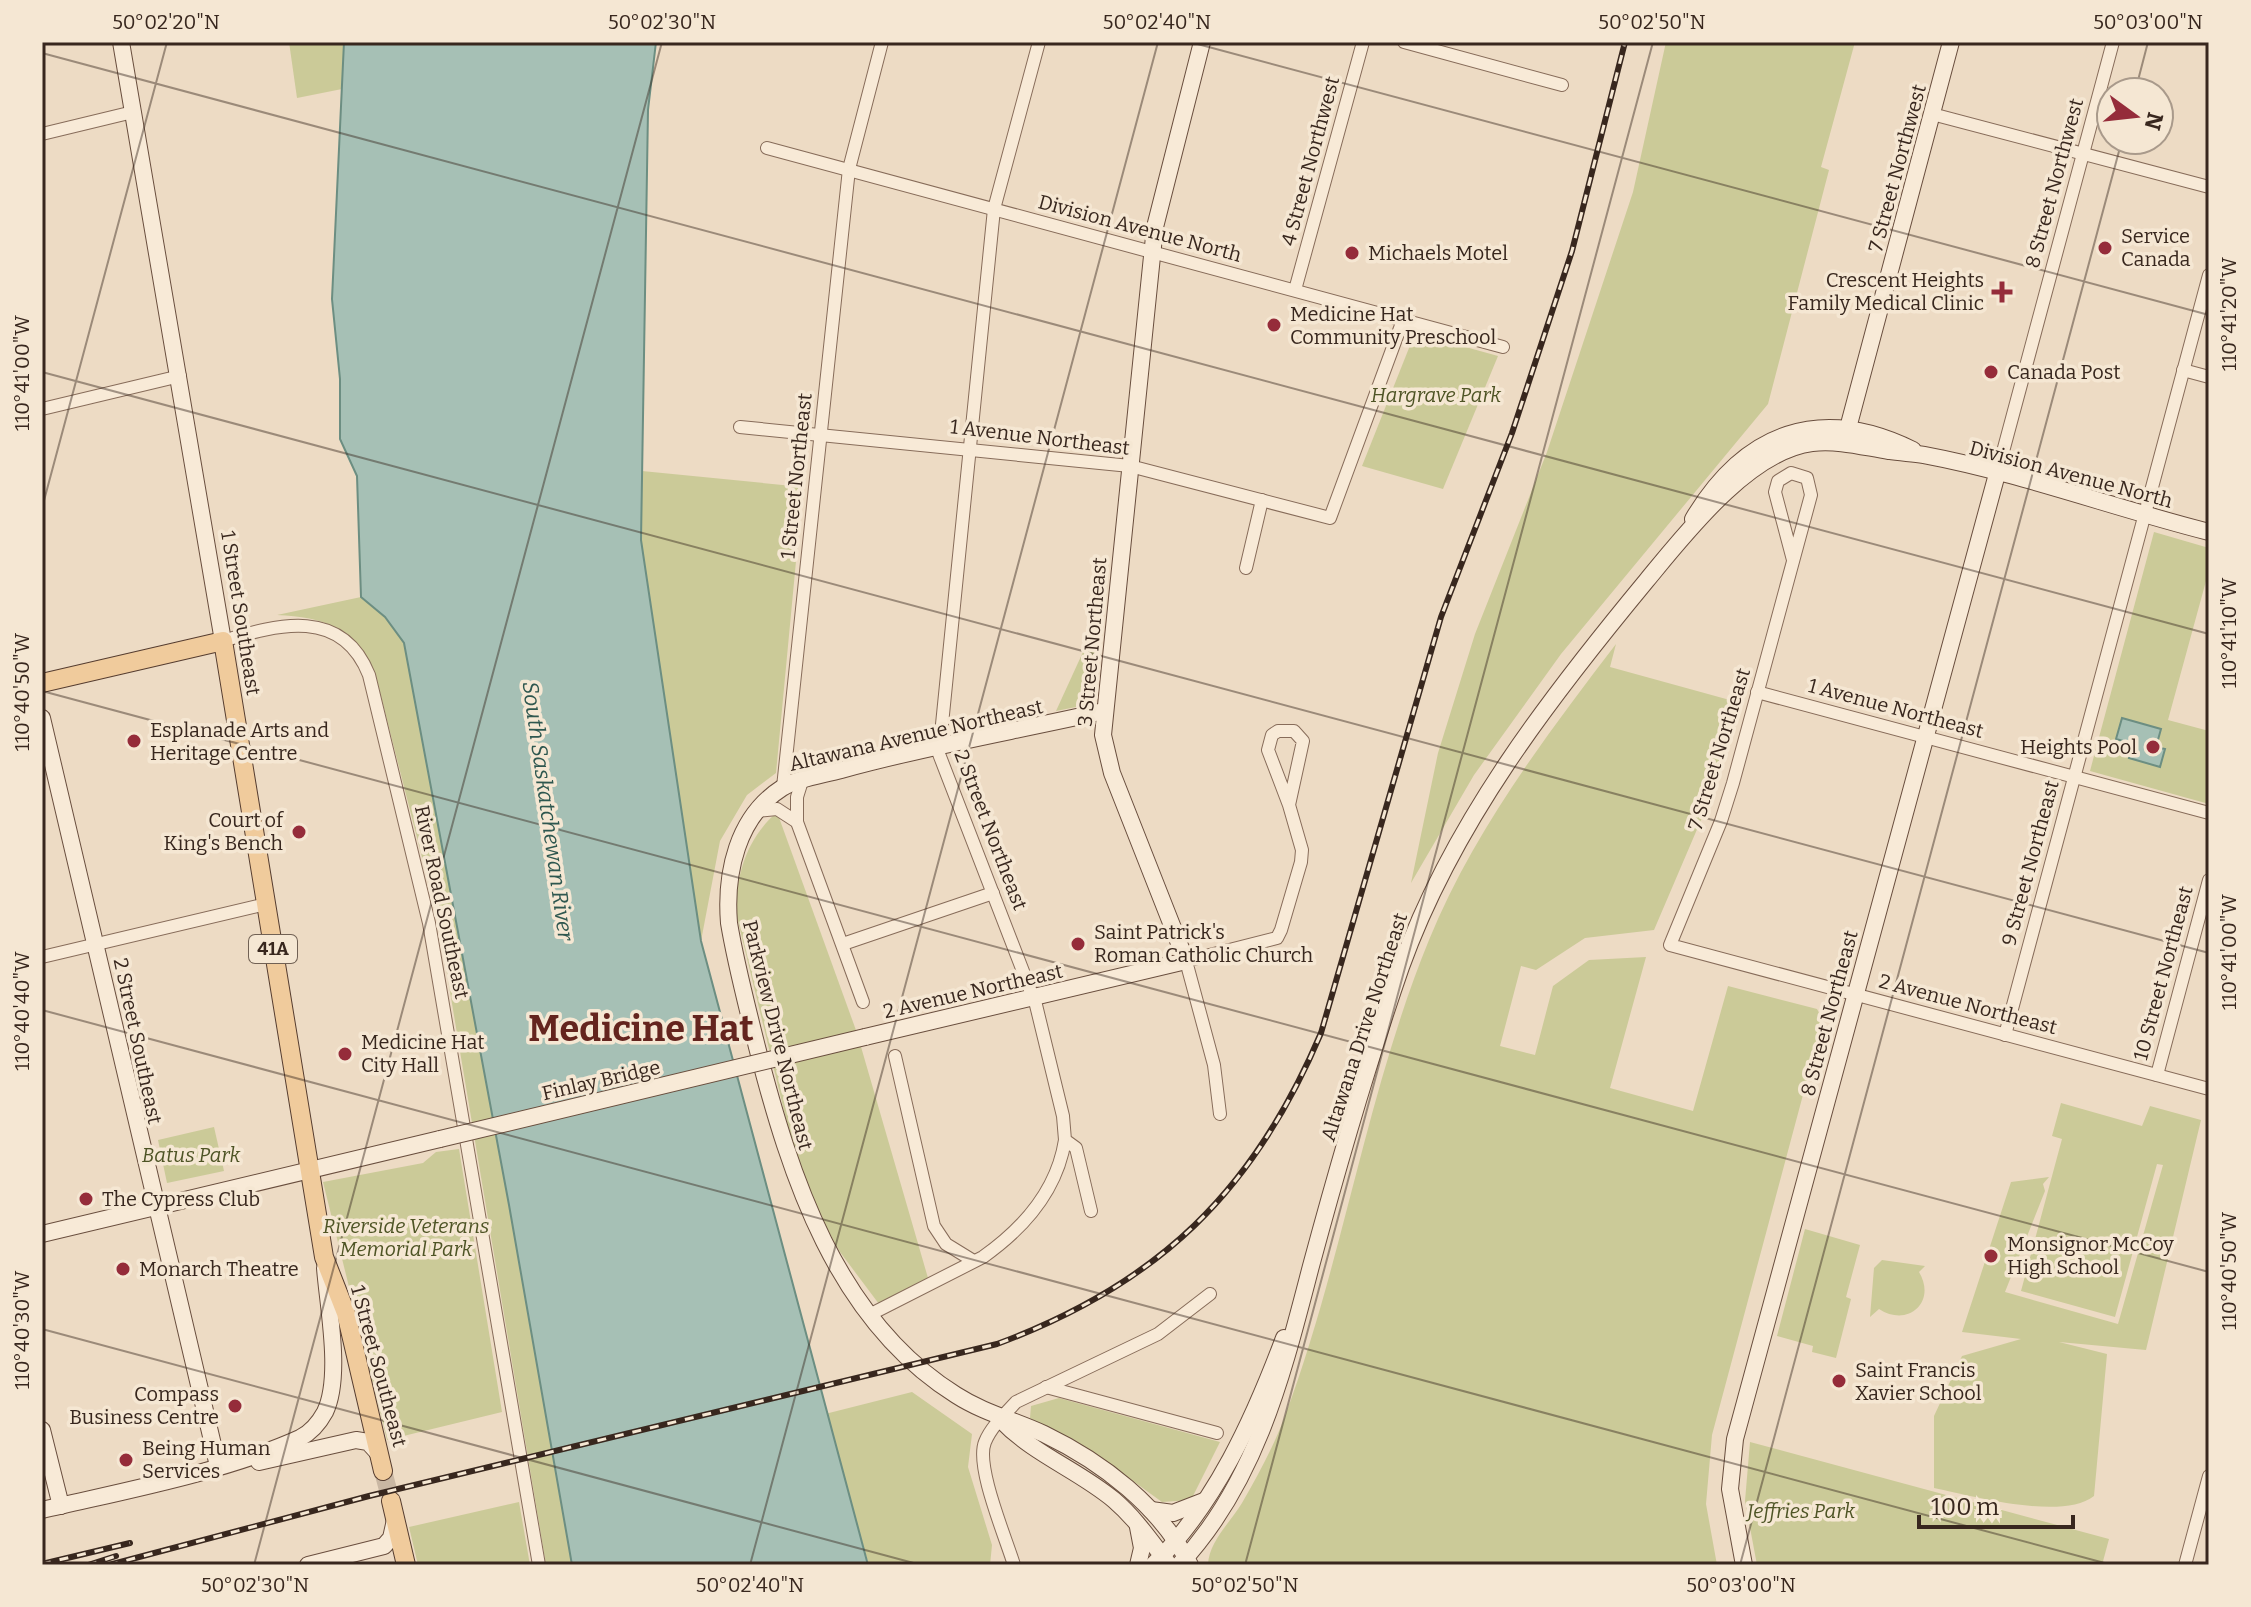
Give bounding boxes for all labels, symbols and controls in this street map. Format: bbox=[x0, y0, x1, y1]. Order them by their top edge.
text: 50°02'20"N bbox=[112, 10, 220, 34]
text: 50°02'30"N bbox=[608, 10, 716, 34]
text: 50°02'40"N bbox=[1103, 10, 1211, 34]
text: 50°02'50"N bbox=[1598, 10, 1706, 34]
text: 50°03'00"N bbox=[2093, 10, 2203, 34]
street label: 4 Street Northwest bbox=[1276, 74, 1344, 248]
north arrow bbox=[2095, 76, 2175, 156]
street label: 7 Street Northwest bbox=[1863, 81, 1931, 255]
street label: 8 Street Northwest bbox=[2020, 96, 2088, 270]
text: N bbox=[2139, 109, 2169, 133]
street label: Division Avenue North bbox=[1036, 189, 1245, 267]
place label: Service Canada bbox=[2121, 224, 2191, 271]
marker: Service Canada bbox=[2096, 239, 2114, 257]
place label: Michaels Motel bbox=[1368, 241, 1508, 265]
marker: Michaels Motel bbox=[1343, 244, 1361, 262]
text: 110°41'20"W bbox=[2217, 257, 2241, 371]
place label: Crescent Heights Family Medical Clinic bbox=[1788, 268, 1984, 315]
marker: Crescent Heights Family Medical Clinic bbox=[1991, 281, 2013, 303]
place label: Medicine Hat Community Preschool bbox=[1290, 302, 1497, 349]
text: 110°41'00"W bbox=[10, 315, 34, 431]
marker: Medicine Hat Community Preschool bbox=[1265, 316, 1283, 334]
place label: Canada Post bbox=[2007, 360, 2120, 384]
marker: Canada Post bbox=[1982, 363, 2000, 381]
park label: Hargrave Park bbox=[1371, 383, 1501, 407]
street label: 1 Street Northeast bbox=[775, 392, 817, 560]
street label: 1 Avenue Northeast bbox=[949, 414, 1131, 460]
street label: Division Avenue North bbox=[1967, 435, 2176, 513]
street label: 1 Street Southeast bbox=[216, 529, 266, 697]
street label: 3 Street Northeast bbox=[1073, 556, 1111, 728]
text: 110°41'10"W bbox=[2217, 577, 2241, 689]
text: 110°40'50"W bbox=[10, 632, 34, 751]
street label: 7 Street Northeast bbox=[1683, 665, 1755, 833]
street label: 1 Avenue Northeast bbox=[1806, 673, 1986, 743]
water label: South Saskatchewan River bbox=[516, 680, 580, 943]
street label: Altawana Avenue Northeast bbox=[787, 694, 1045, 776]
place label: Esplanade Arts and Heritage Centre bbox=[150, 718, 329, 765]
marker: Esplanade Arts and Heritage Centre bbox=[125, 732, 143, 750]
place label: Heights Pool bbox=[2020, 735, 2137, 759]
marker: Heights Pool bbox=[2144, 738, 2162, 756]
street label: 2 Street Northeast bbox=[949, 747, 1033, 913]
street label: 9 Street Northeast bbox=[1996, 778, 2064, 948]
street label: River Road Southeast bbox=[410, 803, 474, 1001]
place label: Court of King's Bench bbox=[164, 808, 285, 855]
marker: Court of King's Bench bbox=[290, 823, 308, 841]
street label: 10 Street Northeast bbox=[2128, 883, 2198, 1063]
text: 110°41'00"W bbox=[2217, 894, 2241, 1010]
street label: Altawana Drive Northeast bbox=[1316, 910, 1412, 1144]
street label: Parkview Drive Northeast bbox=[738, 918, 818, 1152]
place label: Saint Patrick's Roman Catholic Church bbox=[1094, 920, 1314, 967]
street label: 8 Street Northeast bbox=[1795, 928, 1863, 1098]
road number: 41A bbox=[249, 935, 297, 963]
marker: Saint Patrick's Roman Catholic Church bbox=[1069, 935, 1087, 953]
text: 110°40'40"W bbox=[10, 951, 34, 1071]
street label: 2 Street Southeast bbox=[109, 956, 167, 1126]
street label: 2 Avenue Northeast bbox=[881, 959, 1065, 1023]
street label: 2 Avenue Northeast bbox=[1876, 969, 2060, 1039]
district label: Medicine Hat bbox=[528, 1007, 754, 1051]
place label: Medicine Hat City Hall bbox=[361, 1030, 485, 1077]
marker: Medicine Hat City Hall bbox=[336, 1045, 354, 1063]
street label: Finlay Bridge bbox=[539, 1055, 663, 1105]
park label: Batus Park bbox=[142, 1143, 240, 1167]
place label: The Cypress Club bbox=[102, 1187, 260, 1211]
marker: The Cypress Club bbox=[77, 1190, 95, 1208]
text: 110°40'50"W bbox=[2217, 1211, 2241, 1330]
park label: Riverside Veterans Memorial Park bbox=[323, 1214, 489, 1261]
place label: Monsignor McCoy High School bbox=[2007, 1232, 2174, 1279]
marker: Monsignor McCoy High School bbox=[1982, 1247, 2000, 1265]
place label: Monarch Theatre bbox=[139, 1257, 299, 1281]
marker: Monarch Theatre bbox=[114, 1260, 132, 1278]
text: 110°40'30"W bbox=[10, 1270, 34, 1390]
street label: 1 Street Southeast bbox=[346, 1283, 412, 1449]
place label: Saint Francis Xavier School bbox=[1855, 1358, 1982, 1405]
marker: Saint Francis Xavier School bbox=[1830, 1372, 1848, 1390]
place label: Compass Business Centre bbox=[69, 1382, 219, 1429]
marker: Compass Business Centre bbox=[226, 1397, 244, 1415]
place label: Being Human Services bbox=[142, 1436, 271, 1483]
marker: Being Human Services bbox=[117, 1451, 135, 1469]
scale bar bbox=[1919, 1479, 2073, 1529]
text: 100 m bbox=[1931, 1493, 1999, 1521]
park label: Jeffries Park bbox=[1745, 1499, 1855, 1523]
text: 50°02'30"N bbox=[201, 1573, 309, 1597]
text: 50°02'40"N bbox=[696, 1573, 804, 1597]
text: 50°02'50"N bbox=[1191, 1573, 1299, 1597]
text: 50°03'00"N bbox=[1686, 1573, 1796, 1597]

